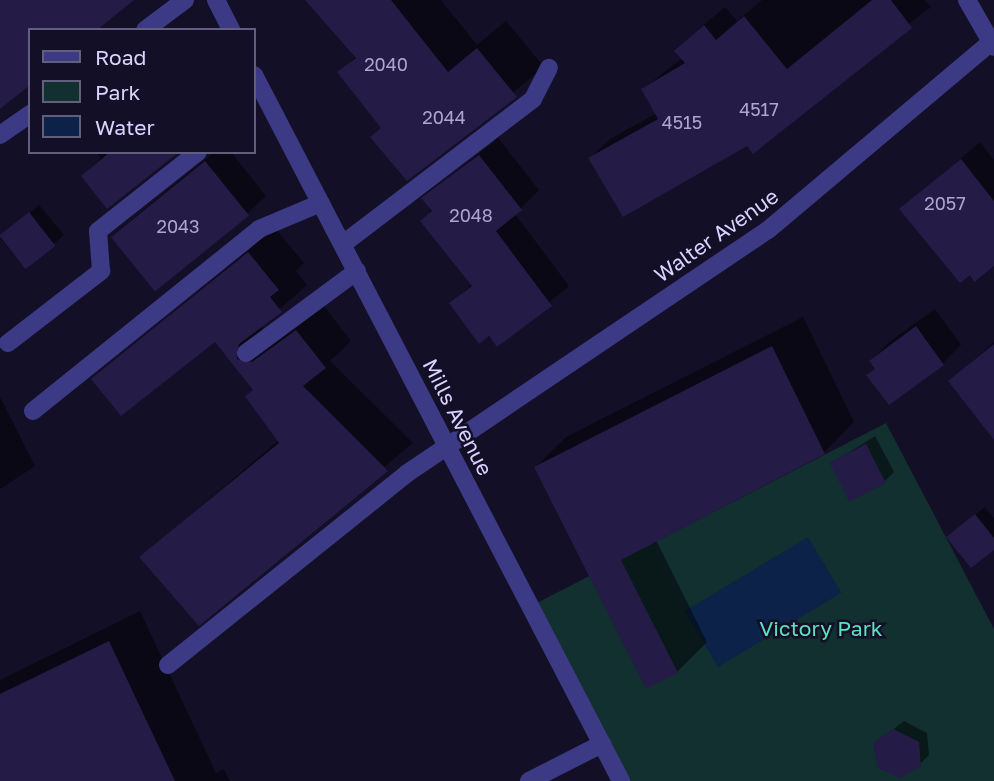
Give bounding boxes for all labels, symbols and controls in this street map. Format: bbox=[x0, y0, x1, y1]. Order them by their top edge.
legend bbox=[28, 28, 256, 154]
text: Road bbox=[95, 44, 146, 70]
house number: 2040 bbox=[364, 53, 408, 75]
text: Park bbox=[95, 79, 140, 105]
house number: 4517 bbox=[739, 98, 779, 120]
house number: 2044 bbox=[422, 106, 466, 128]
house number: 4515 bbox=[662, 111, 702, 133]
text: Water bbox=[95, 114, 155, 140]
street label: Walter Avenue bbox=[649, 183, 783, 287]
house number: 2057 bbox=[924, 192, 966, 214]
house number: 2048 bbox=[449, 204, 493, 226]
house number: 2043 bbox=[156, 215, 200, 237]
street label: Mills Avenue bbox=[418, 354, 498, 480]
park label: Victory Park bbox=[759, 615, 883, 641]

